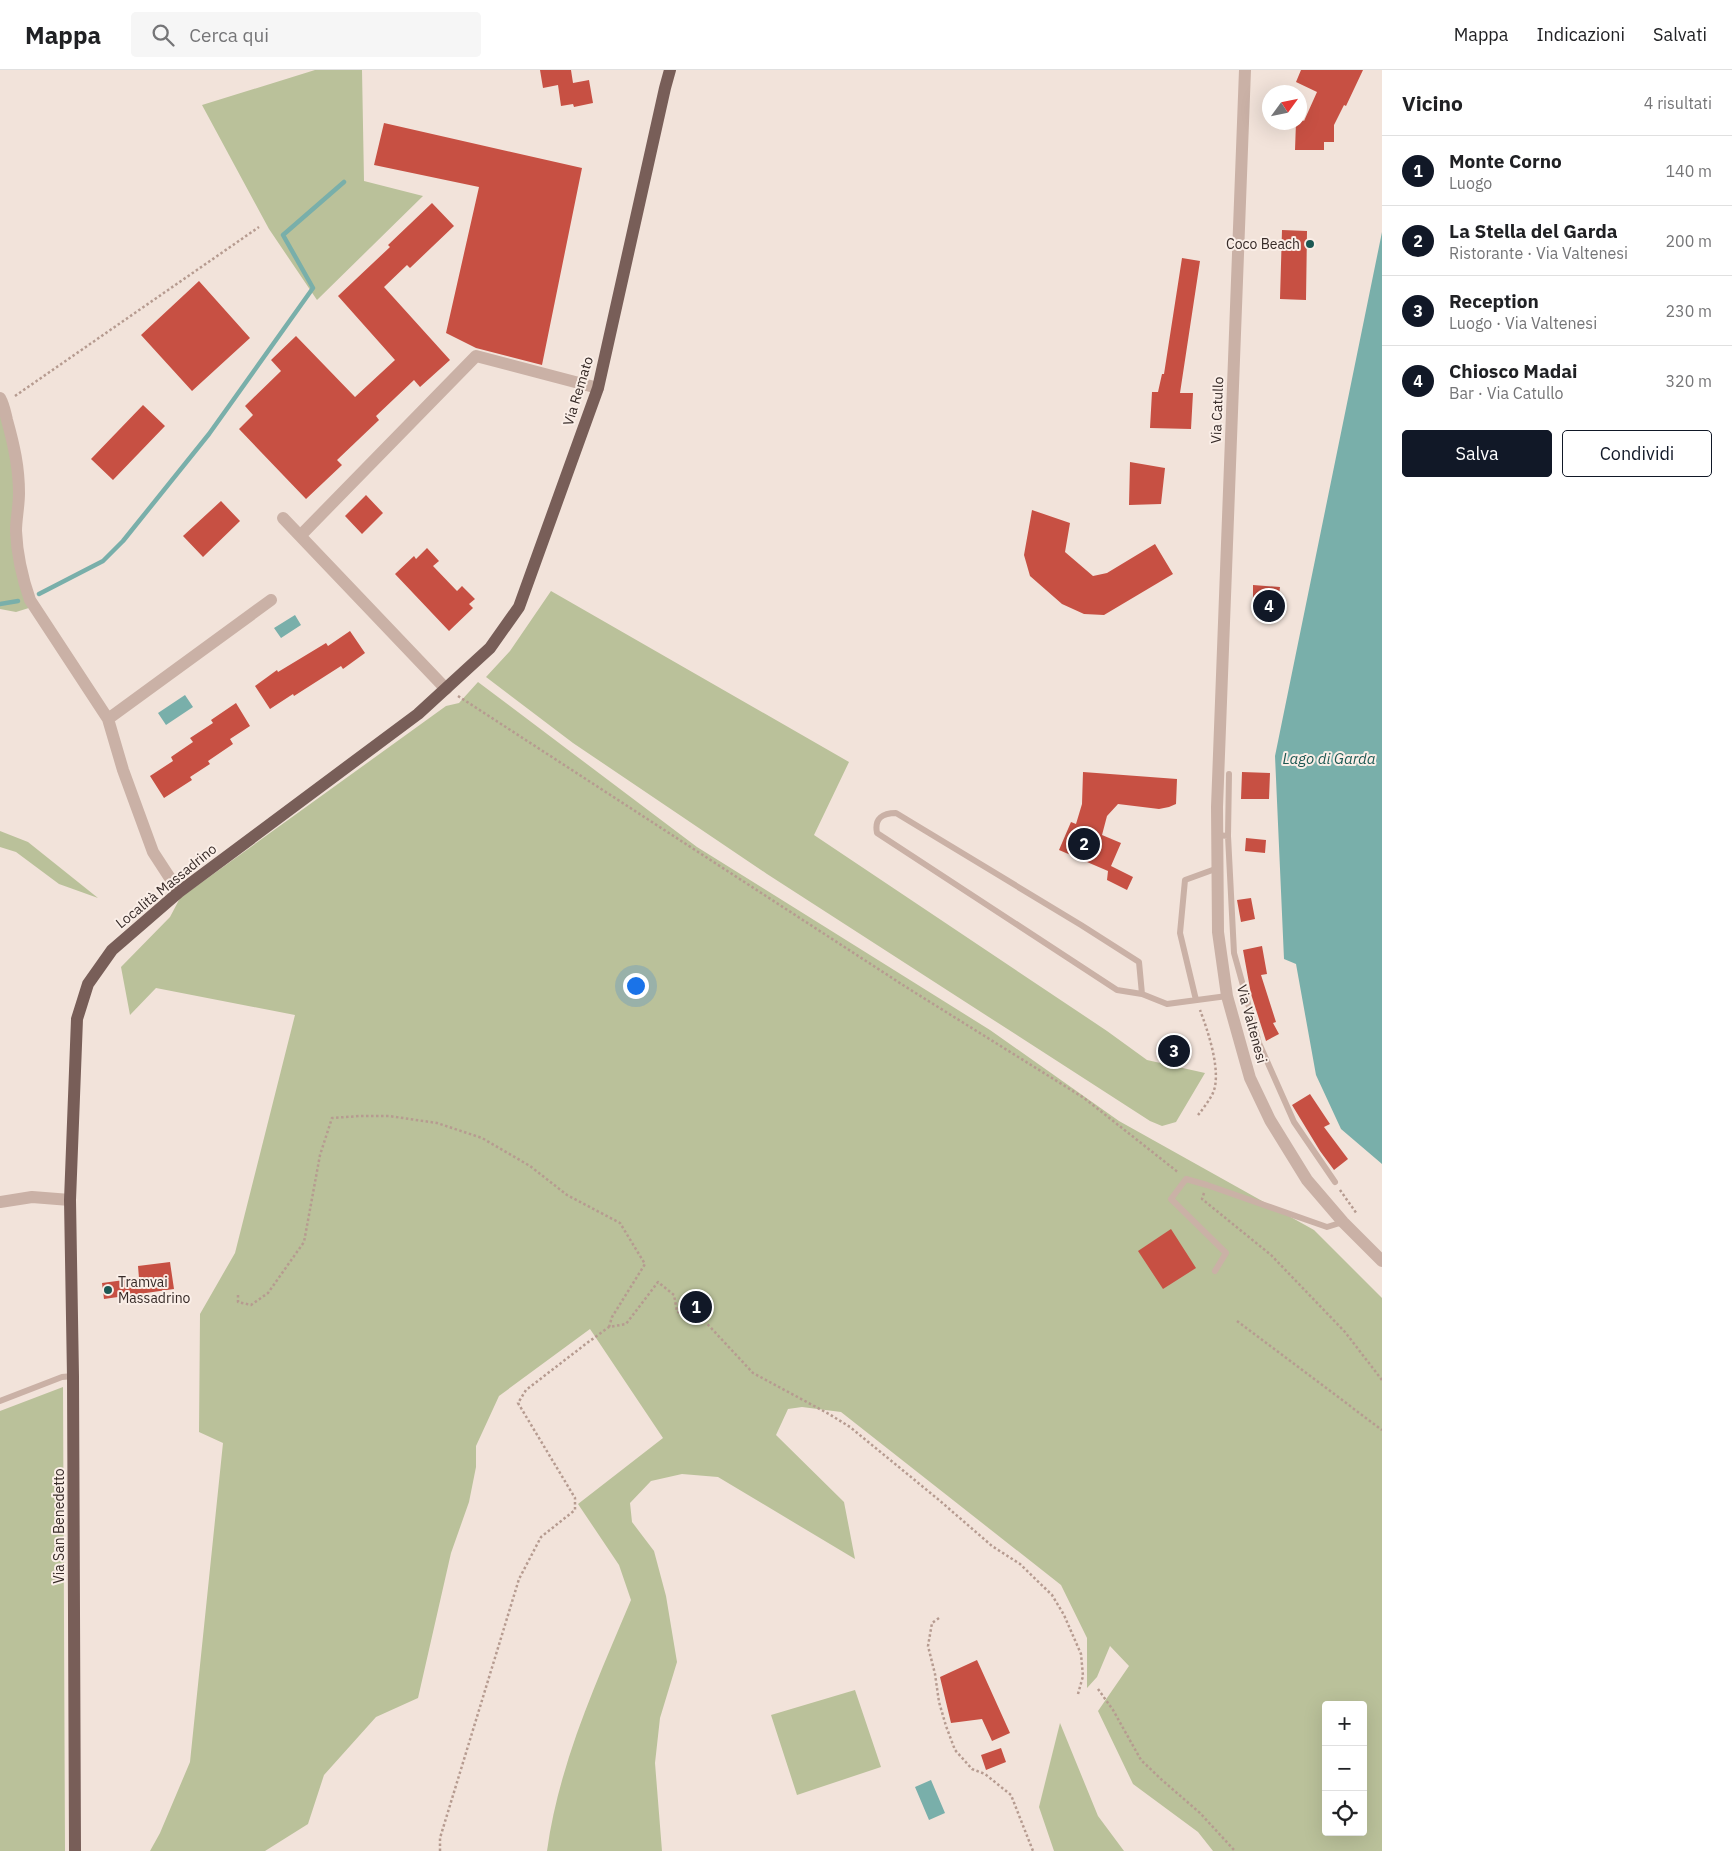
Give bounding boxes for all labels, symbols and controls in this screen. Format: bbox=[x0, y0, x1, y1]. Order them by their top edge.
search box bbox=[131, 12, 481, 57]
text: Mappa bbox=[25, 19, 101, 51]
icon: search bbox=[149, 21, 177, 49]
text: Cerca qui bbox=[189, 23, 269, 47]
text: Mappa bbox=[1454, 23, 1508, 46]
text: Indicazioni bbox=[1536, 23, 1625, 46]
text: Salvati bbox=[1653, 23, 1707, 46]
north arrow bbox=[1262, 85, 1307, 130]
text: Vicino bbox=[1402, 89, 1463, 117]
text: 4 risultati bbox=[1644, 93, 1712, 113]
text: Monte Corno bbox=[1449, 149, 1562, 173]
text: 1 bbox=[1413, 161, 1423, 181]
text: 140 m bbox=[1665, 161, 1712, 181]
text: Luogo bbox=[1449, 173, 1492, 193]
text: La Stella del Garda bbox=[1449, 219, 1618, 243]
text: 2 bbox=[1413, 231, 1423, 251]
text: 200 m bbox=[1665, 231, 1712, 251]
place label: Coco Beach bbox=[1226, 235, 1300, 253]
marker: Coco Beach bbox=[1304, 238, 1316, 250]
text: Ristorante · Via Valtenesi bbox=[1449, 243, 1628, 263]
text: Reception bbox=[1449, 289, 1539, 313]
text: 3 bbox=[1413, 301, 1423, 321]
text: 230 m bbox=[1665, 301, 1712, 321]
text: Luogo · Via Valtenesi bbox=[1449, 313, 1597, 333]
street label: Via Remato bbox=[559, 354, 597, 428]
text: Chiosco Madai bbox=[1449, 359, 1578, 383]
text: 4 bbox=[1413, 371, 1423, 391]
text: 320 m bbox=[1665, 371, 1712, 391]
street label: Via Catullo bbox=[1207, 376, 1227, 444]
text: Bar · Via Catullo bbox=[1449, 383, 1563, 403]
button: Salva bbox=[1402, 430, 1552, 477]
button: Condividi bbox=[1562, 430, 1712, 477]
pin: 4 bbox=[1253, 587, 1285, 625]
water label: Lago di Garda bbox=[1283, 749, 1376, 768]
pin: 2 bbox=[1068, 825, 1100, 863]
street label: Località Massadrino bbox=[112, 840, 220, 932]
your location bbox=[623, 973, 649, 999]
street label: Via Valtenesi bbox=[1233, 983, 1271, 1065]
pin: 3 bbox=[1158, 1032, 1190, 1070]
place label: Tramvai Massadrino bbox=[118, 1273, 191, 1307]
marker: Tramvai Massadrino bbox=[102, 1284, 114, 1296]
pin: 1 bbox=[680, 1288, 712, 1326]
street label: Via San Benedetto bbox=[50, 1468, 68, 1584]
map controls bbox=[1322, 1701, 1367, 1836]
button: + bbox=[1322, 1701, 1367, 1746]
button: − bbox=[1322, 1746, 1367, 1791]
button: locate bbox=[1322, 1791, 1367, 1836]

